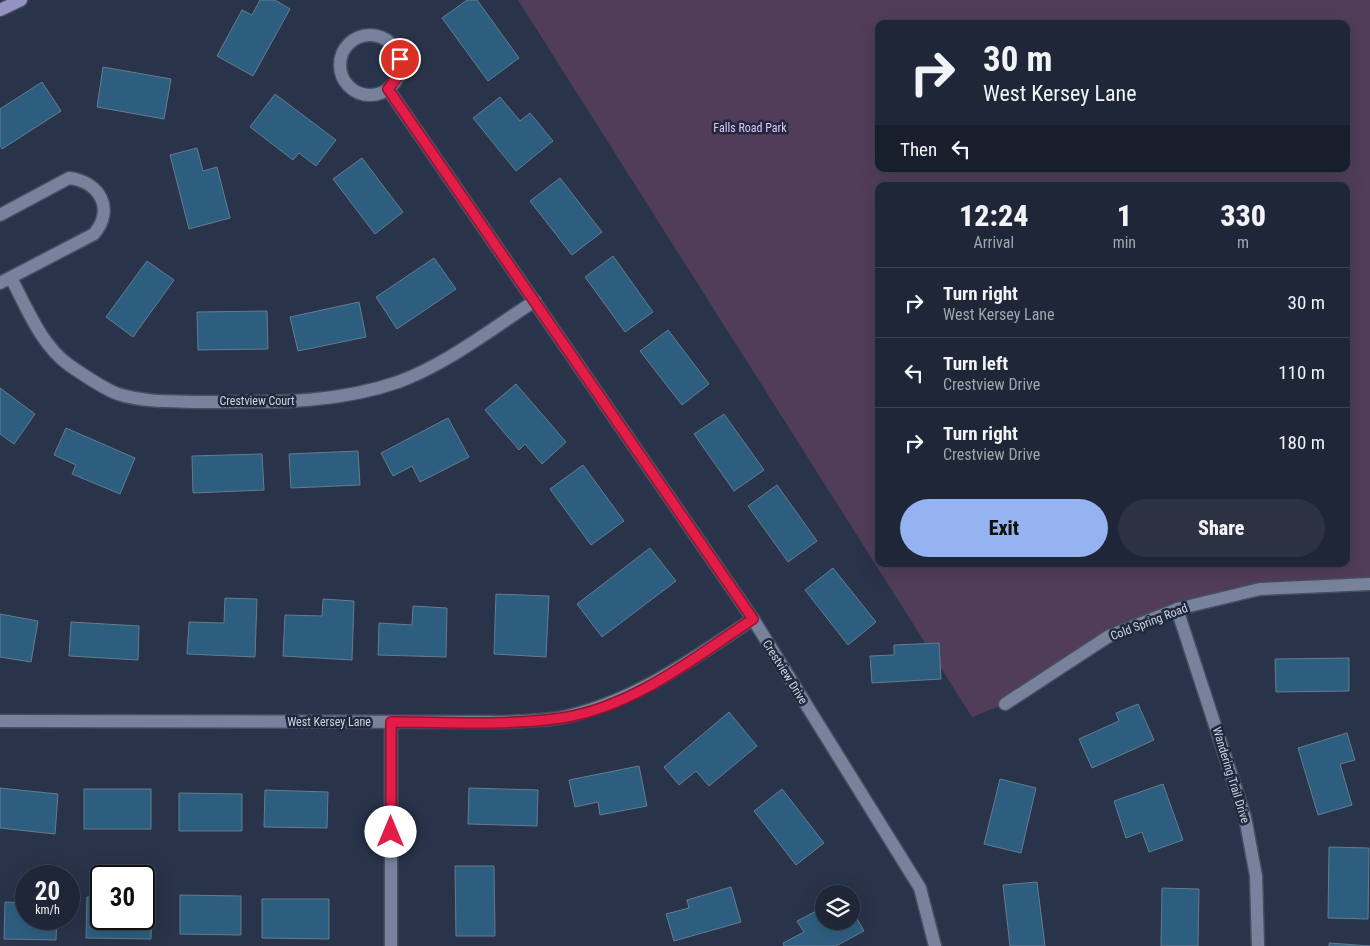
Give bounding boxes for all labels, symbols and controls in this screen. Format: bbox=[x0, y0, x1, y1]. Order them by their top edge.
pin bbox=[379, 38, 421, 80]
text: 30 m bbox=[983, 39, 1052, 80]
icon: right bbox=[900, 40, 965, 105]
icon: arrive bbox=[386, 45, 414, 73]
text: West Kersey Lane bbox=[983, 81, 1136, 106]
park label: Falls Road Park bbox=[713, 121, 787, 135]
icon: left bbox=[947, 135, 975, 163]
text: Then bbox=[900, 138, 937, 161]
text: 12:24 bbox=[959, 198, 1029, 233]
text: 1 bbox=[1117, 198, 1132, 233]
text: 330 bbox=[1220, 198, 1266, 233]
text: Arrival bbox=[973, 233, 1014, 252]
text: min bbox=[1113, 233, 1136, 252]
text: m bbox=[1237, 233, 1249, 252]
text: Turn right bbox=[943, 282, 1018, 305]
icon: right bbox=[900, 289, 928, 317]
text: 30 m bbox=[1288, 291, 1325, 314]
text: West Kersey Lane bbox=[943, 305, 1055, 324]
text: Turn left bbox=[943, 352, 1008, 375]
icon: left bbox=[900, 359, 928, 387]
text: 110 m bbox=[1278, 361, 1325, 384]
text: Crestview Drive bbox=[943, 375, 1040, 394]
street label: Crestview Court bbox=[219, 394, 295, 408]
text: Turn right bbox=[943, 422, 1018, 445]
icon: right bbox=[900, 429, 928, 457]
text: 180 m bbox=[1278, 431, 1325, 454]
text: Crestview Drive bbox=[943, 445, 1040, 464]
button: Exit bbox=[900, 499, 1108, 557]
button: Share bbox=[1118, 499, 1325, 557]
street label: Cold Spring Road bbox=[1108, 601, 1190, 643]
street label: Crestview Drive bbox=[760, 637, 810, 707]
street label: West Kersey Lane bbox=[287, 715, 371, 729]
street label: Wandering Trail Drive bbox=[1210, 725, 1252, 825]
position arrow bbox=[364, 805, 416, 857]
speed limit sign: 30 bbox=[90, 865, 155, 930]
text: 20 bbox=[35, 877, 60, 906]
map controls bbox=[815, 885, 860, 930]
button: layers bbox=[815, 885, 860, 930]
text: km/h bbox=[35, 903, 60, 917]

